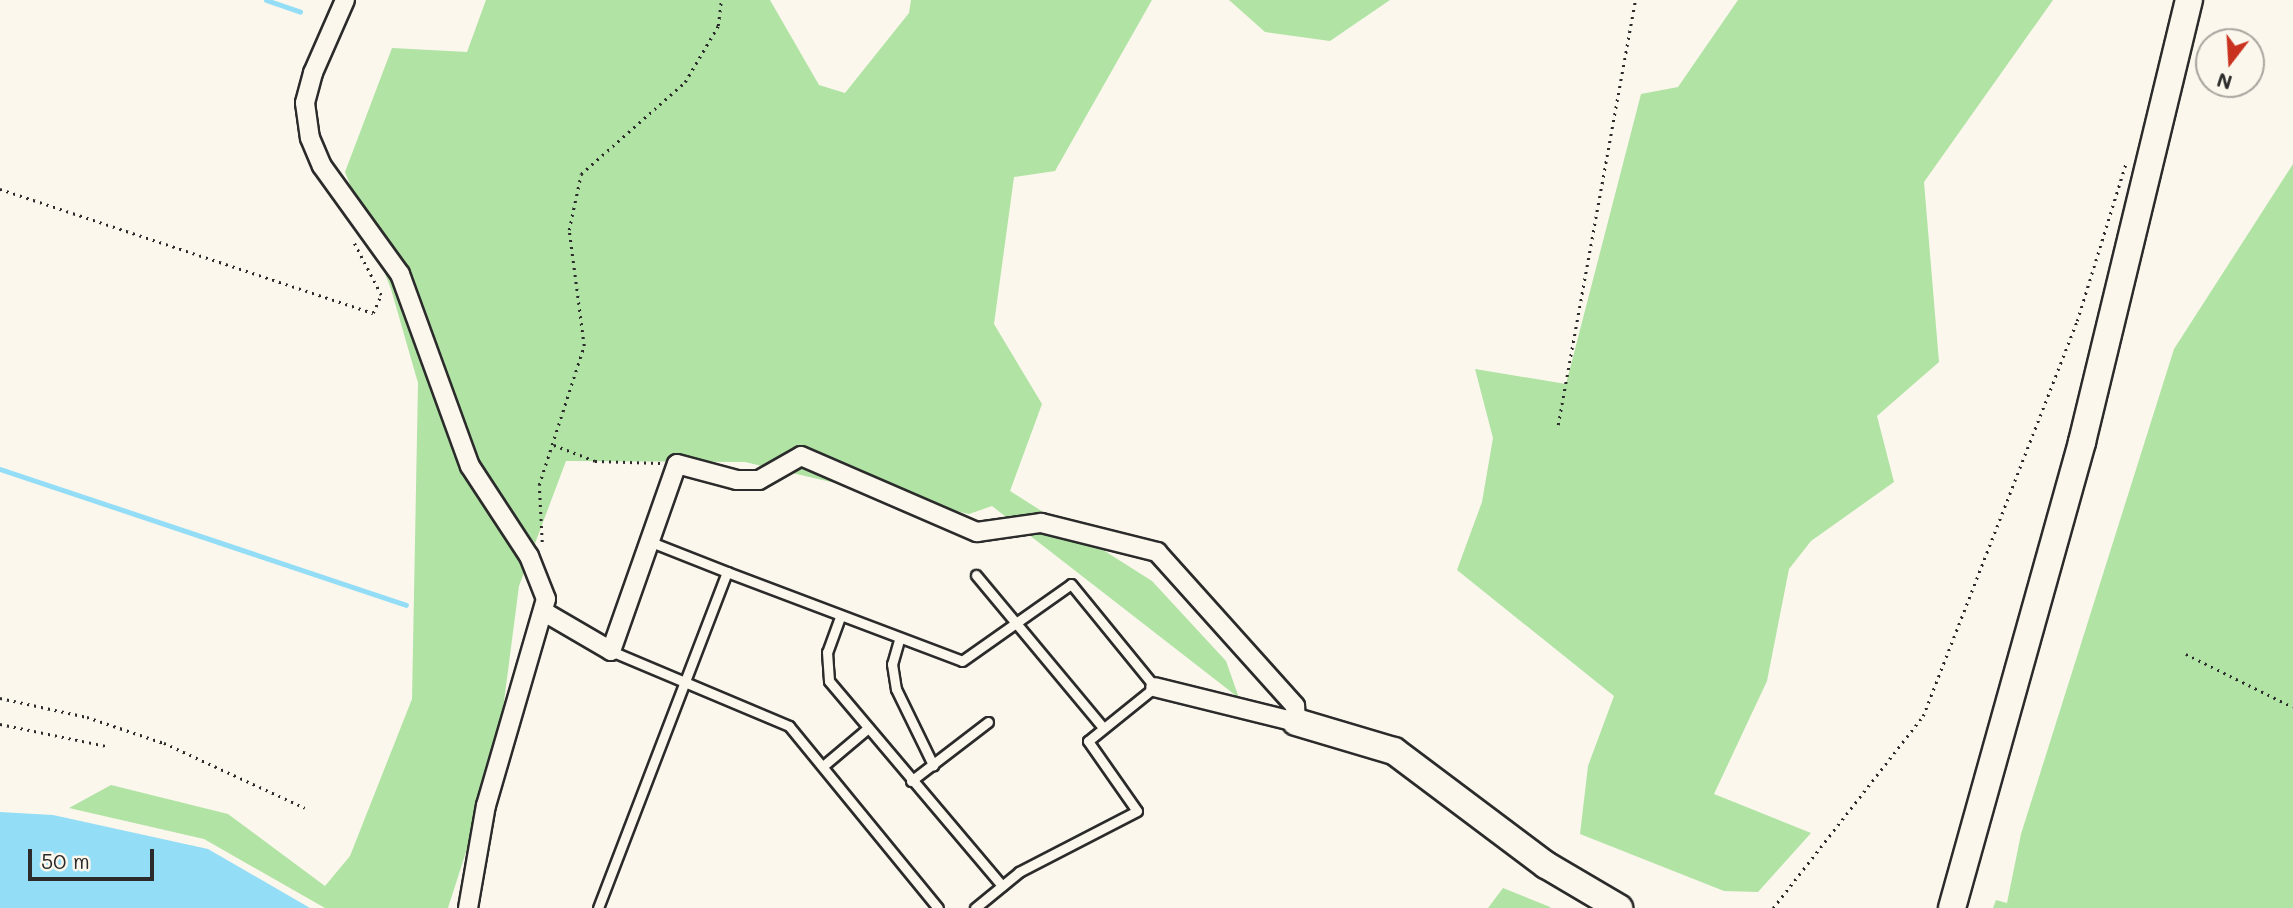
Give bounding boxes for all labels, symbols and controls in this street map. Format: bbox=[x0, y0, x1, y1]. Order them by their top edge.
north arrow bbox=[2195, 28, 2265, 98]
text: N bbox=[2214, 68, 2235, 96]
scale bar bbox=[32, 834, 158, 878]
text: 50 m bbox=[41, 847, 90, 874]

